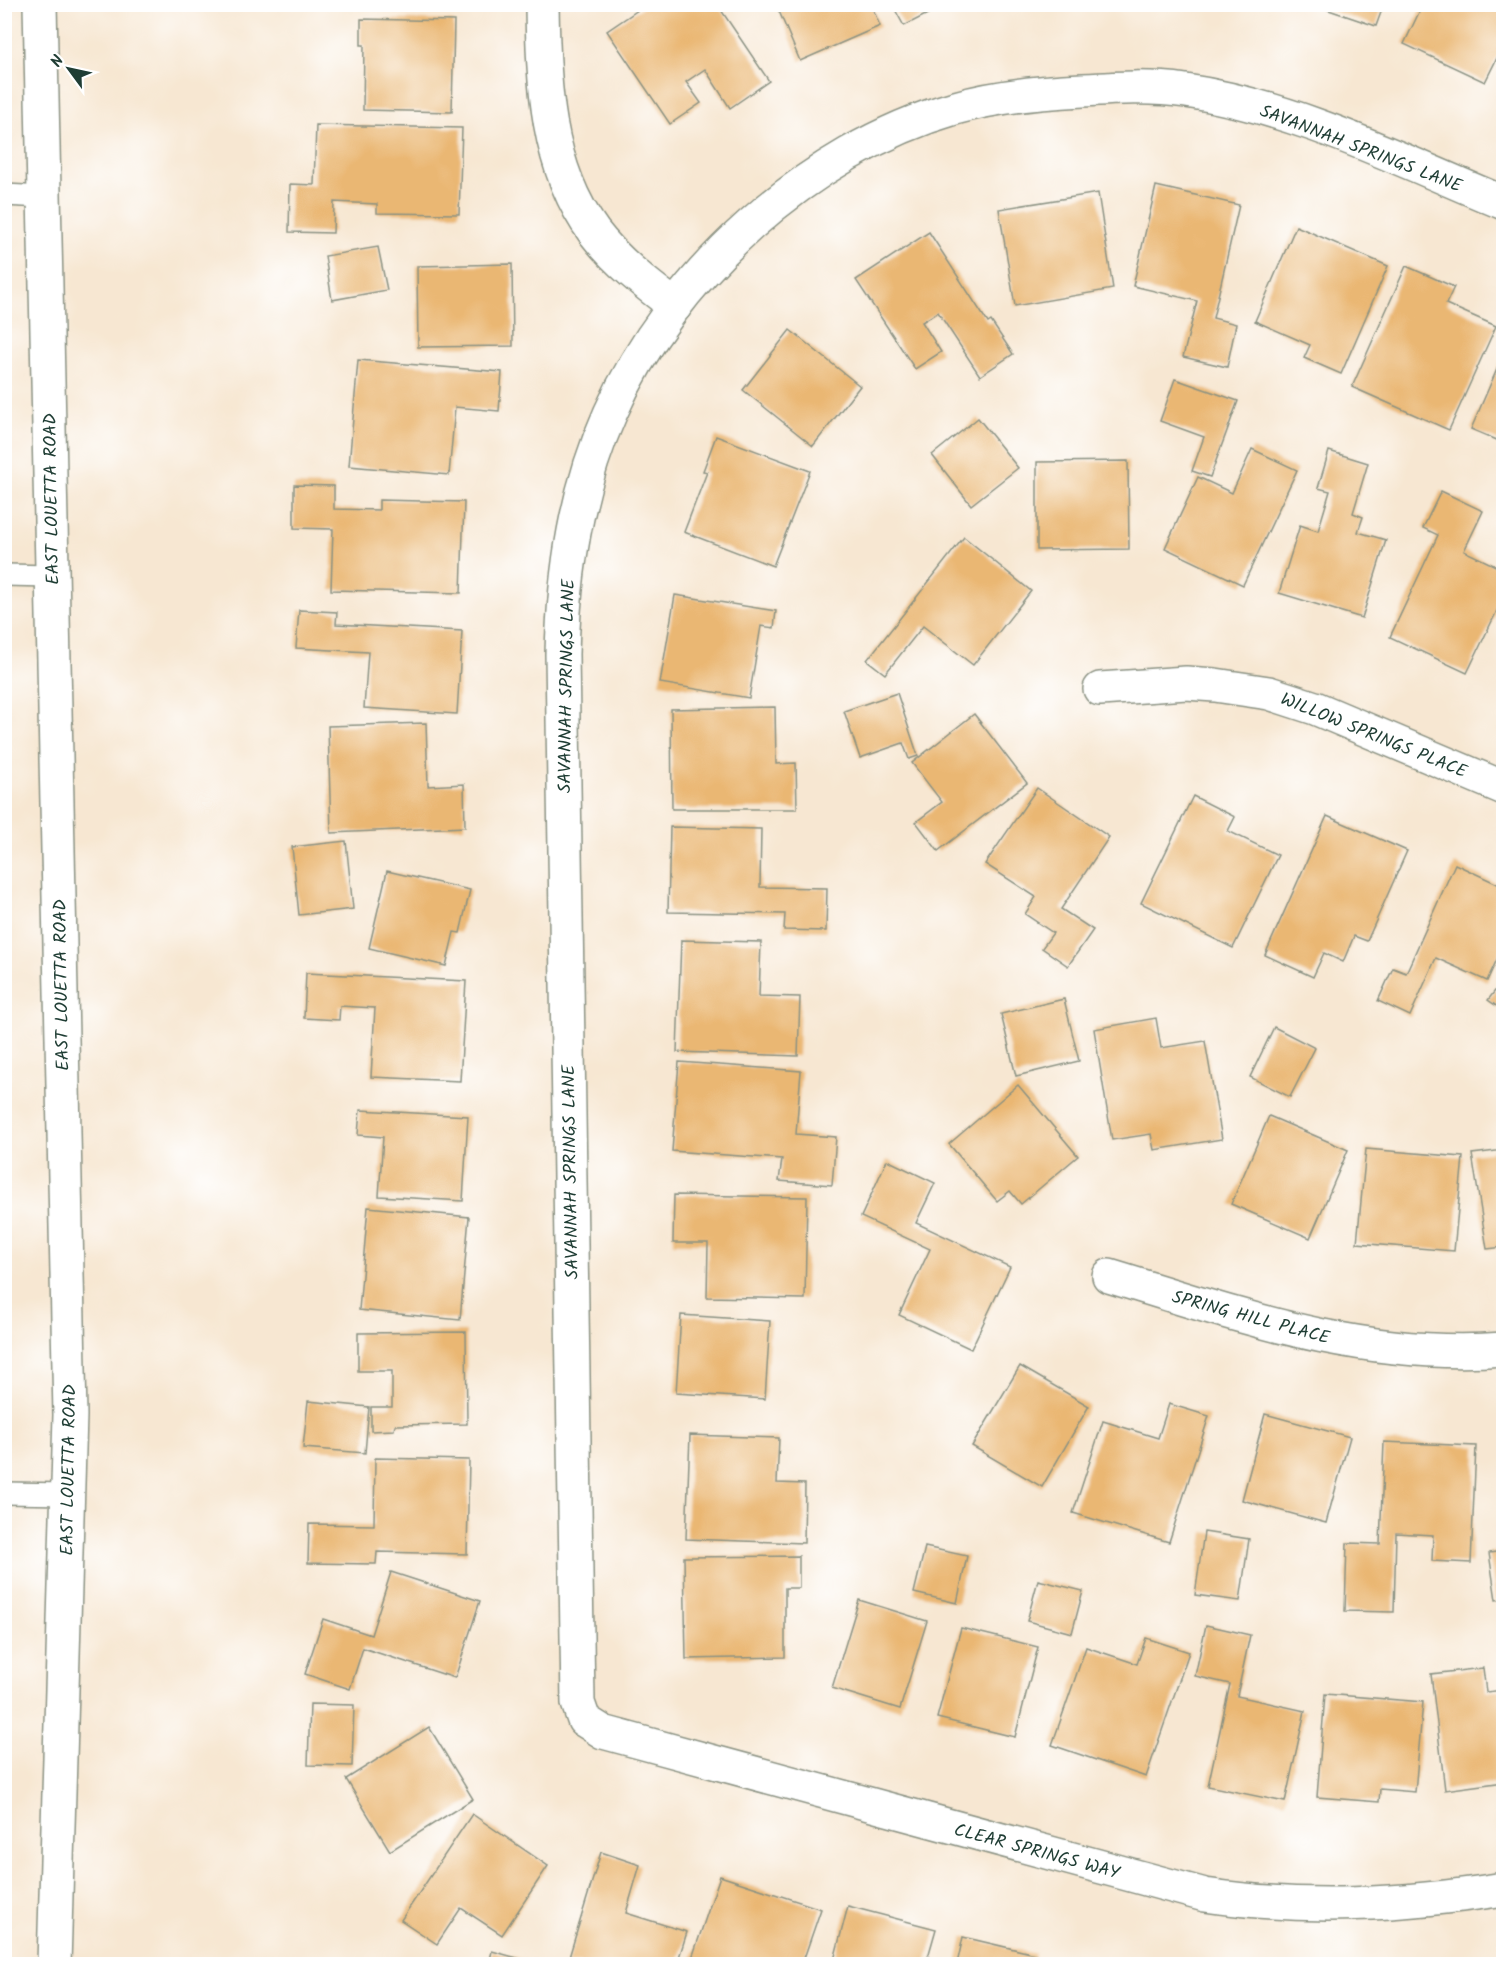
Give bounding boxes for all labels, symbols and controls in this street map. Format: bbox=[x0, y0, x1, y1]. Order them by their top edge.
north arrow bbox=[39, 39, 99, 99]
text: N bbox=[44, 51, 71, 73]
street label: SAVANNAH SPRINGS LANE bbox=[1255, 97, 1466, 202]
street label: EAST LOUETTA ROAD bbox=[36, 413, 68, 585]
street label: SAVANNAH SPRINGS LANE bbox=[551, 578, 584, 794]
street label: WILLOW SPRINGS PLACE bbox=[1276, 686, 1472, 787]
street label: EAST LOUETTA ROAD bbox=[46, 899, 78, 1071]
street label: SAVANNAH SPRINGS LANE bbox=[555, 1064, 588, 1279]
street label: SPRING HILL PLACE bbox=[1169, 1283, 1333, 1354]
street label: EAST LOUETTA ROAD bbox=[54, 1384, 86, 1556]
street label: CLEAR SPRINGS WAY bbox=[950, 1816, 1123, 1889]

